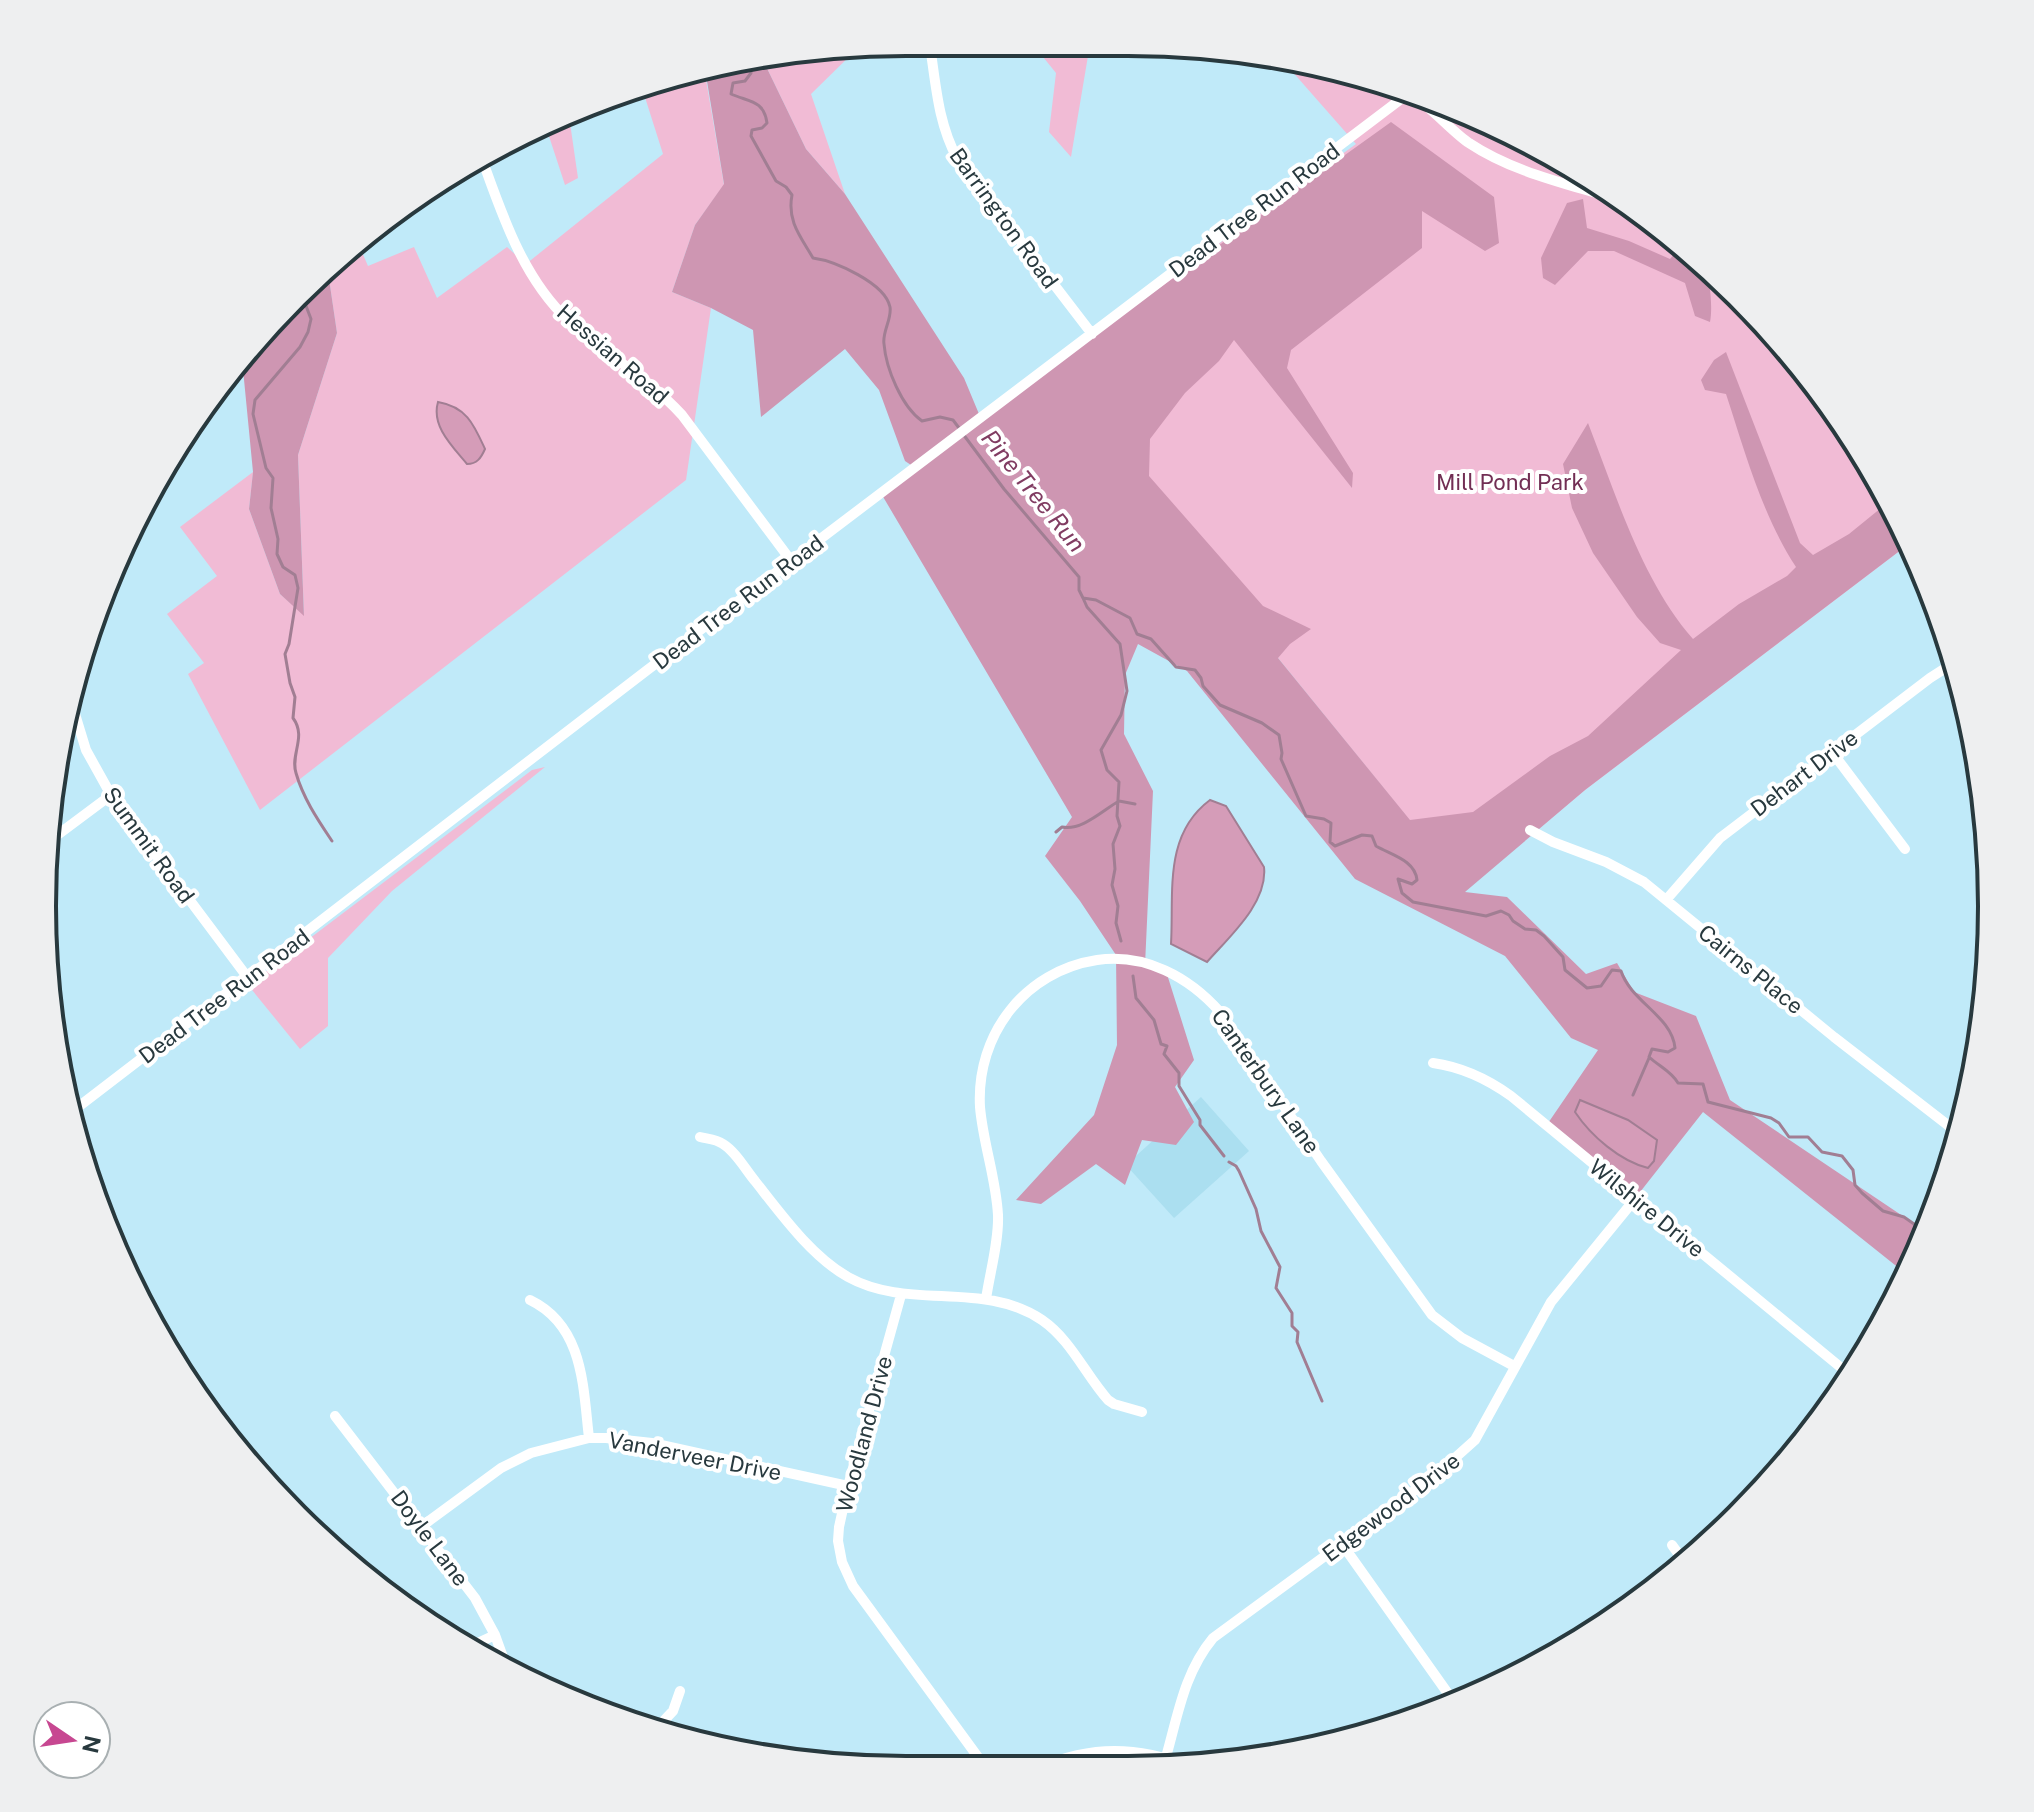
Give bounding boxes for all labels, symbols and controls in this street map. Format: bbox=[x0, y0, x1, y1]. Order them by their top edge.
street label: Dead Tree Run Road bbox=[1164, 137, 1344, 283]
street label: Barrington Road bbox=[944, 143, 1064, 293]
street label: Hessian Road bbox=[552, 299, 674, 409]
water label: Pine Tree Run bbox=[976, 424, 1091, 557]
park label: Mill Pond Park bbox=[1436, 469, 1584, 495]
street label: Dead Tree Run Road bbox=[648, 529, 828, 675]
street label: Dehart Drive bbox=[1745, 724, 1863, 822]
street label: Summit Road bbox=[98, 782, 200, 908]
street label: Cairns Place bbox=[1693, 919, 1809, 1019]
street label: Dead Tree Run Road bbox=[134, 923, 314, 1069]
street label: Canterbury Lane bbox=[1207, 1004, 1325, 1158]
street label: Wilshire Drive bbox=[1584, 1154, 1710, 1262]
street label: Woodland Drive bbox=[831, 1353, 897, 1515]
street label: Vanderveer Drive bbox=[606, 1426, 784, 1486]
street label: Edgewood Drive bbox=[1317, 1447, 1465, 1567]
street label: Doyle Lane bbox=[386, 1485, 474, 1591]
north arrow bbox=[32, 1700, 112, 1780]
text: N bbox=[77, 1733, 106, 1756]

